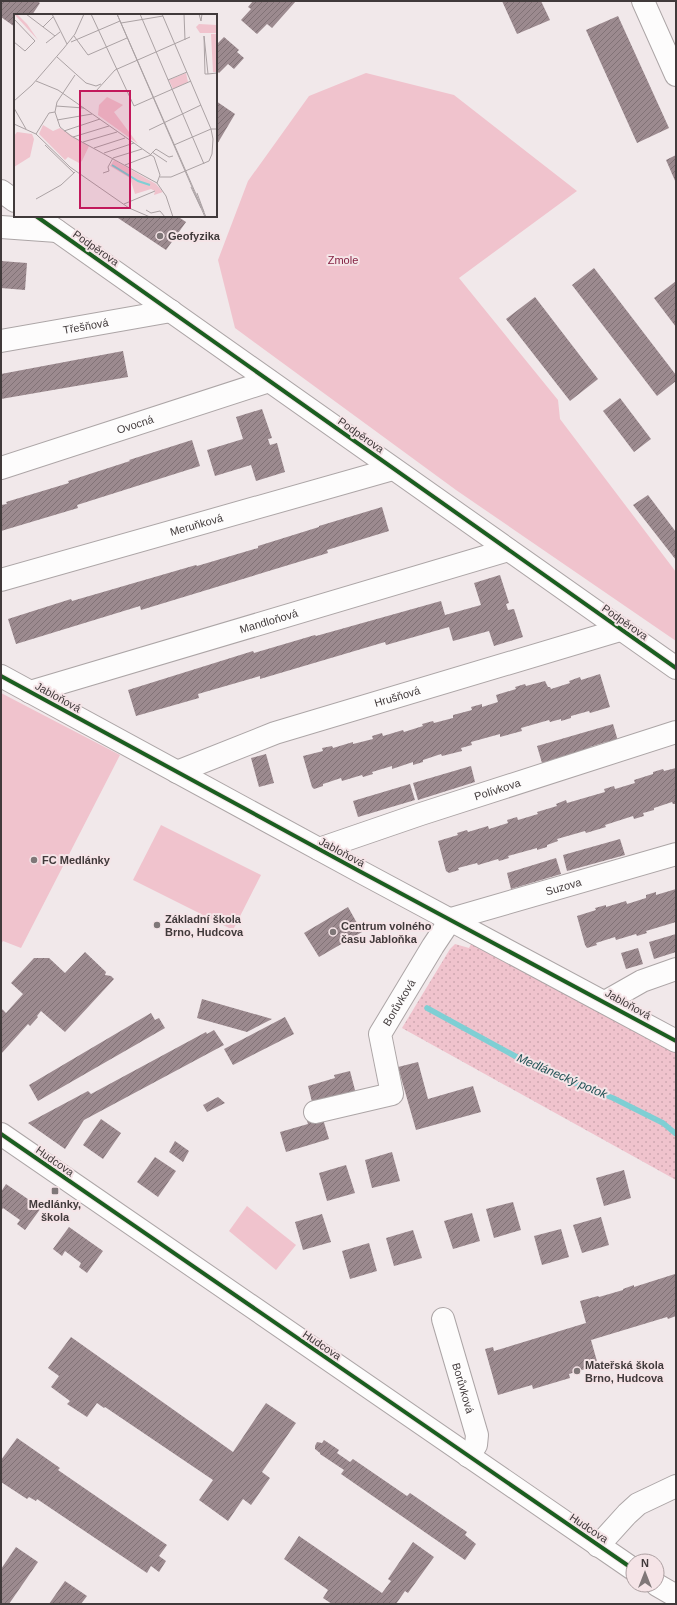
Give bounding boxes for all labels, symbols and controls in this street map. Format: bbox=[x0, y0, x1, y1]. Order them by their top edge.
inset map bbox=[14, 14, 217, 217]
street label: Podpěrova bbox=[71, 228, 122, 269]
place label: Geofyzika bbox=[168, 230, 221, 242]
marker: Geofyzika bbox=[155, 231, 165, 241]
park label: Zmole bbox=[328, 254, 358, 266]
street label: Třešňová bbox=[62, 316, 110, 336]
street label: Ovocná bbox=[115, 413, 156, 436]
street label: Podpěrova bbox=[336, 415, 387, 456]
street label: Meruňková bbox=[168, 511, 225, 538]
street label: Podpěrova bbox=[600, 602, 651, 643]
street label: Mandloňová bbox=[238, 607, 300, 635]
street label: Jabloňová bbox=[33, 680, 84, 715]
street label: Hrušňová bbox=[373, 684, 422, 709]
street label: Polívkova bbox=[473, 776, 523, 802]
street label: Jabloňová bbox=[317, 835, 368, 869]
place label: FC Medlánky bbox=[42, 854, 111, 866]
marker: FC Medlánky bbox=[29, 855, 39, 865]
street label: Suzova bbox=[544, 875, 584, 897]
place label: Základní škola Brno, Hudcova bbox=[165, 913, 244, 938]
marker: Základní škola Brno, Hudcova bbox=[152, 920, 162, 930]
place label: Centrum volného času Jabloňka bbox=[341, 920, 432, 945]
marker: Centrum volného času Jabloňka bbox=[328, 927, 338, 937]
street label: Borůvková bbox=[380, 976, 418, 1028]
street label: Jabloňová bbox=[603, 987, 654, 1022]
water label: Medlánecký potok bbox=[515, 1051, 610, 1102]
street label: Hudcova bbox=[34, 1144, 77, 1179]
marker: Medlánky, škola bbox=[50, 1186, 60, 1196]
place label: Medlánky, škola bbox=[29, 1198, 81, 1223]
street label: Hudcova bbox=[301, 1328, 344, 1363]
place label: Mateřská škola Brno, Hudcova bbox=[585, 1359, 665, 1384]
street label: Borůvková bbox=[450, 1361, 477, 1416]
marker: Mateřská škola Brno, Hudcova bbox=[572, 1366, 582, 1376]
street label: Hudcova bbox=[568, 1511, 611, 1546]
north arrow bbox=[625, 1553, 665, 1593]
text: N bbox=[641, 1557, 649, 1569]

